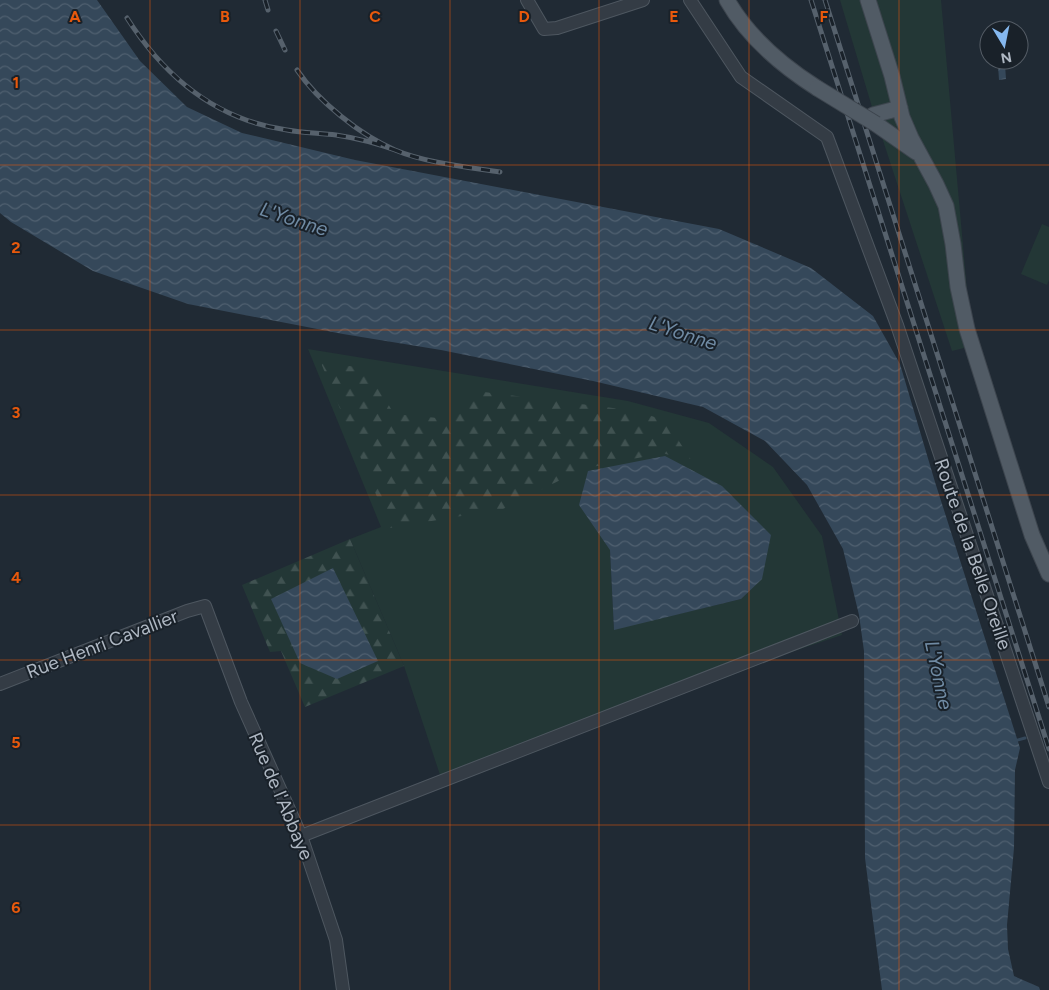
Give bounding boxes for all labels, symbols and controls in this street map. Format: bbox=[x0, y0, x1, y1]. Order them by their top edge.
text: A bbox=[69, 7, 81, 26]
text: B bbox=[220, 7, 230, 26]
text: C bbox=[369, 7, 381, 26]
text: D bbox=[518, 7, 530, 26]
text: E bbox=[669, 7, 679, 26]
text: F bbox=[820, 7, 829, 26]
north arrow bbox=[979, 20, 1029, 70]
text: N bbox=[999, 48, 1013, 67]
text: 1 bbox=[13, 73, 19, 92]
water label: L'Yonne bbox=[257, 197, 331, 241]
text: 2 bbox=[11, 238, 21, 257]
water label: L'Yonne bbox=[646, 311, 720, 355]
text: 3 bbox=[12, 403, 21, 422]
street label: Route de la Belle Oreille bbox=[929, 455, 1017, 653]
text: 4 bbox=[11, 568, 21, 587]
street label: Rue Henri Cavallier bbox=[23, 604, 182, 683]
water label: L'Yonne bbox=[920, 638, 958, 712]
street label: Rue de l'Abbaye bbox=[244, 729, 318, 863]
text: 5 bbox=[11, 733, 21, 752]
text: 6 bbox=[11, 898, 21, 917]

